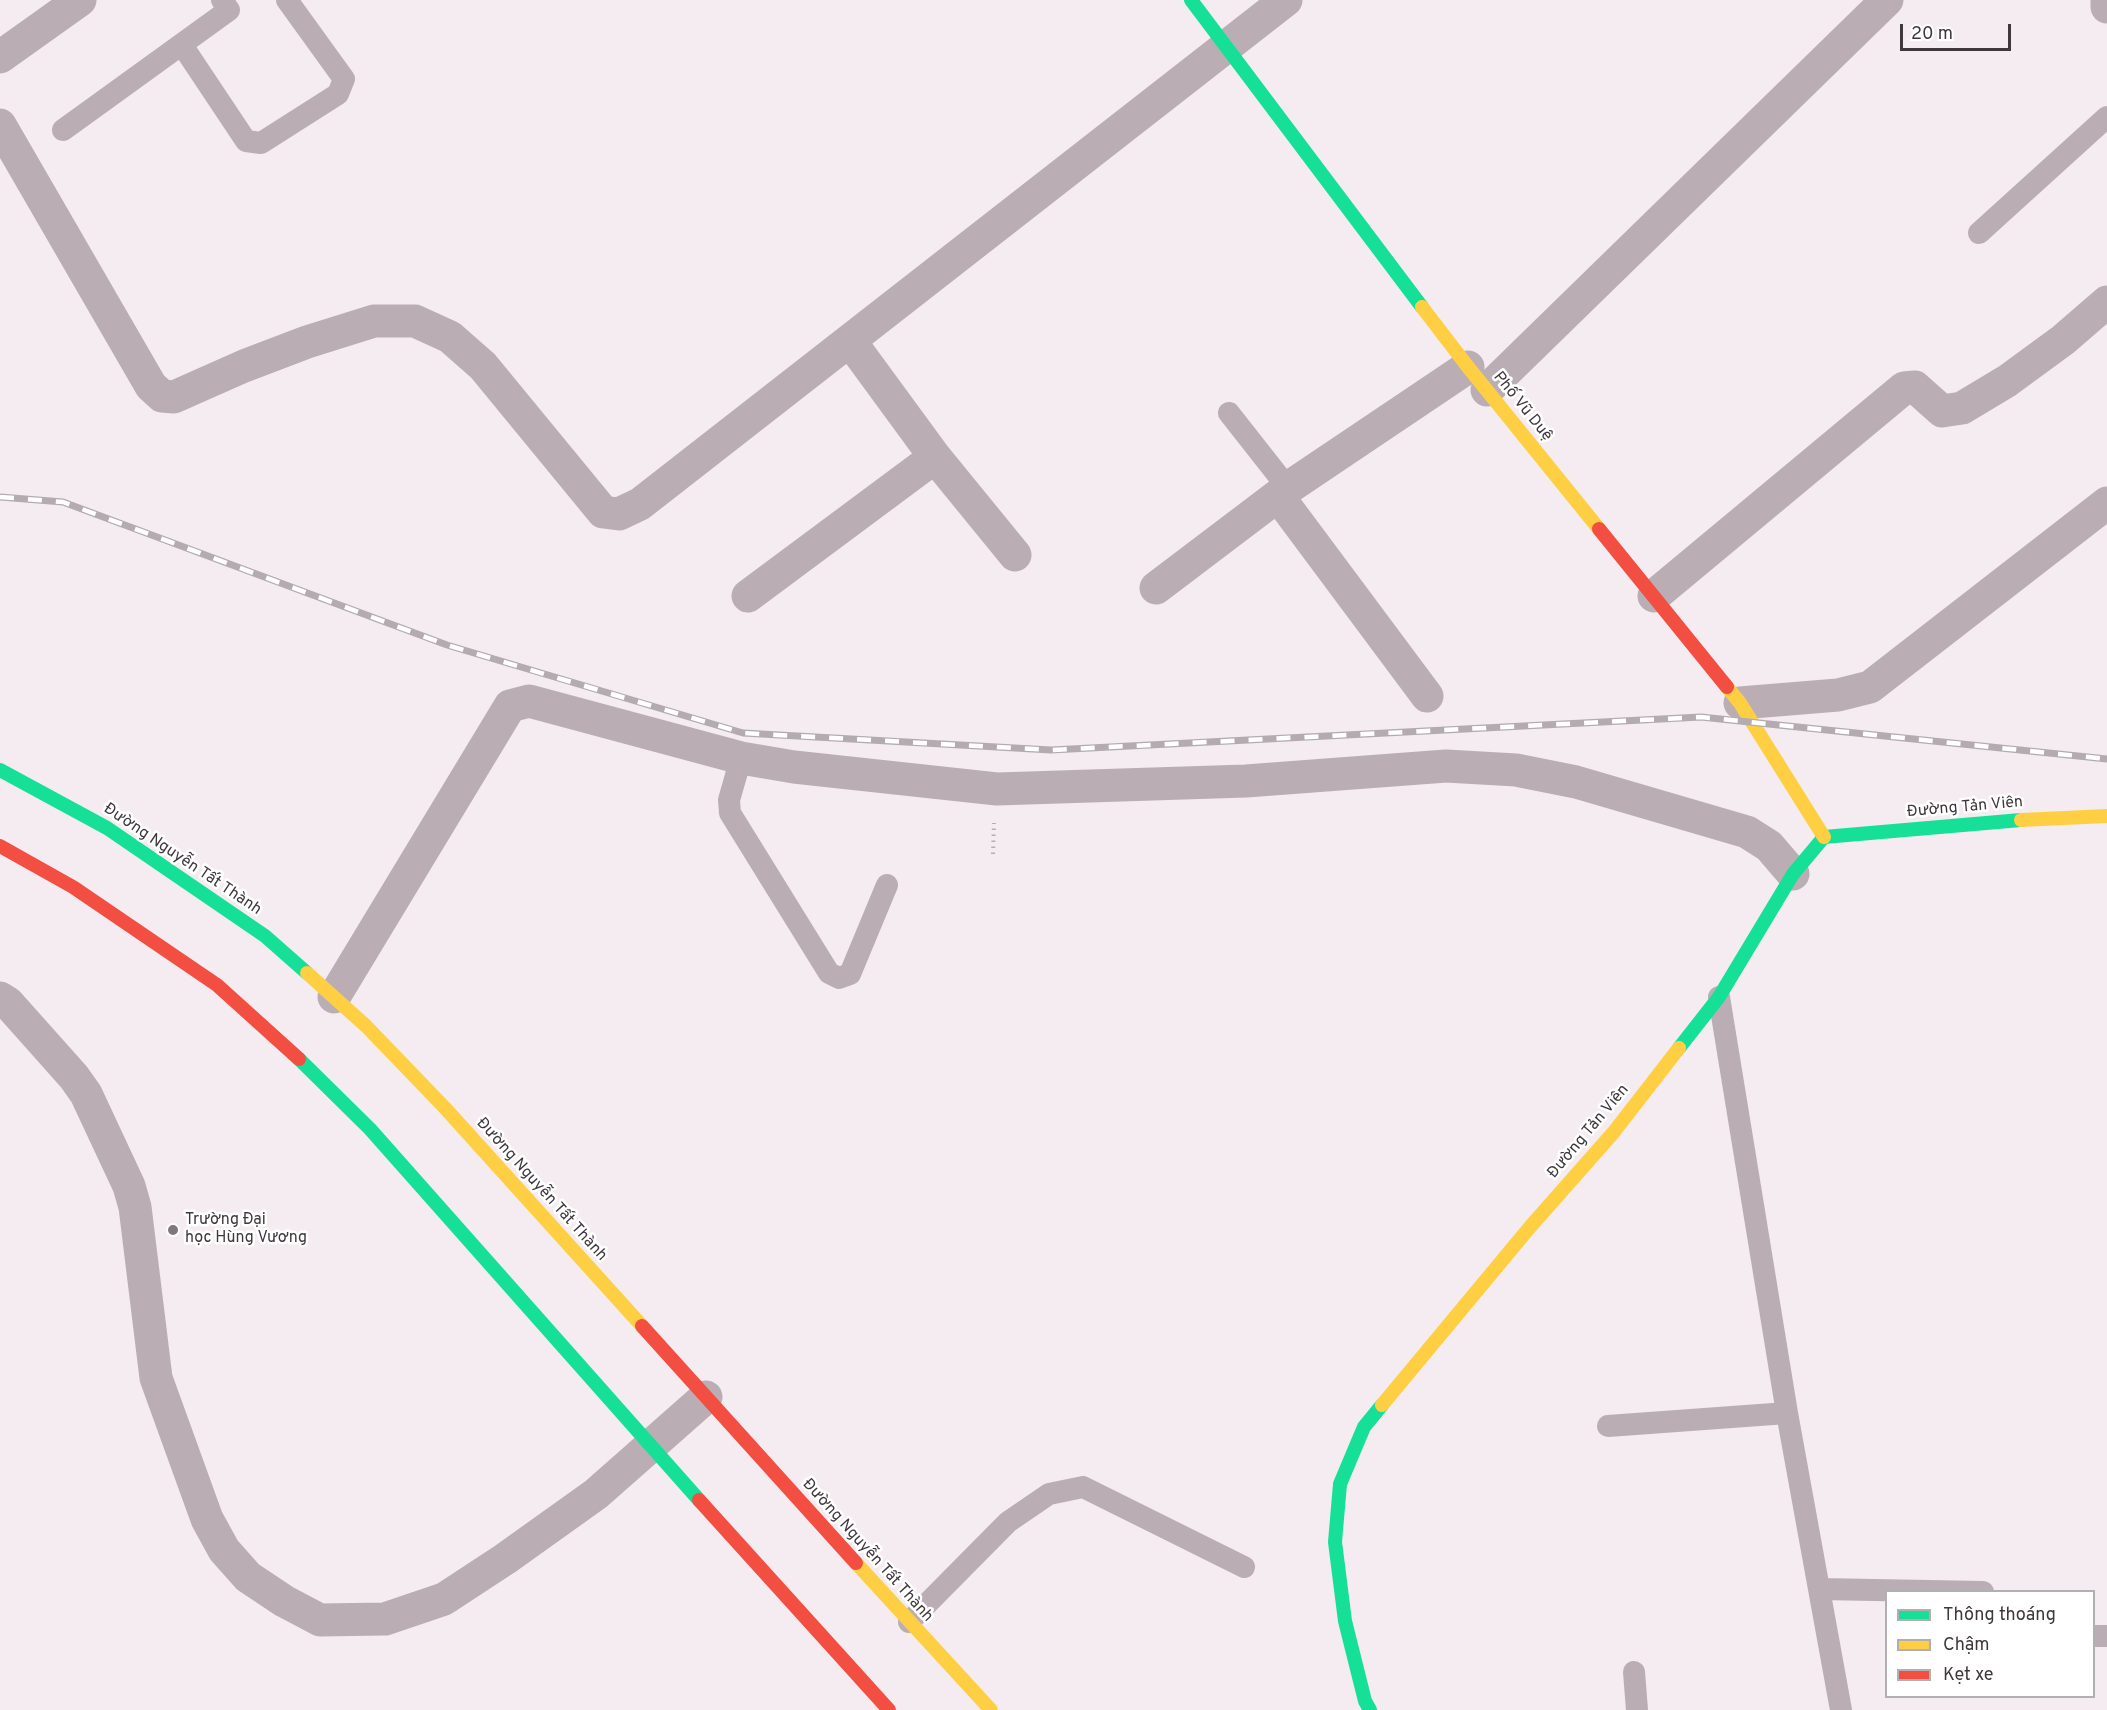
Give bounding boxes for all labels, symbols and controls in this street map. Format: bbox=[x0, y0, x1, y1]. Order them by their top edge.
scale bar bbox=[1903, 12, 2014, 50]
text: 20 m bbox=[1911, 23, 1953, 46]
street label: Phố Vũ Duệ bbox=[1488, 368, 1556, 446]
street label: Đường Tản Viên bbox=[1906, 793, 2024, 823]
street label: Đường Nguyễn Tất Thành bbox=[99, 800, 265, 920]
street label: Đường Tản Viên bbox=[1544, 1081, 1634, 1183]
street label: Đường Nguyễn Tất Thành bbox=[472, 1114, 610, 1266]
place label: Trường Đại học Hùng Vương bbox=[185, 1211, 307, 1249]
marker: Trường Đại học Hùng Vương bbox=[166, 1223, 180, 1237]
street label: Đường Nguyễn Tất Thành bbox=[798, 1475, 936, 1627]
legend bbox=[1885, 1590, 2095, 1698]
text: Thông thoáng bbox=[1943, 1604, 2056, 1627]
text: Chậm bbox=[1943, 1634, 1990, 1657]
text: Kẹt xe bbox=[1943, 1664, 1993, 1687]

